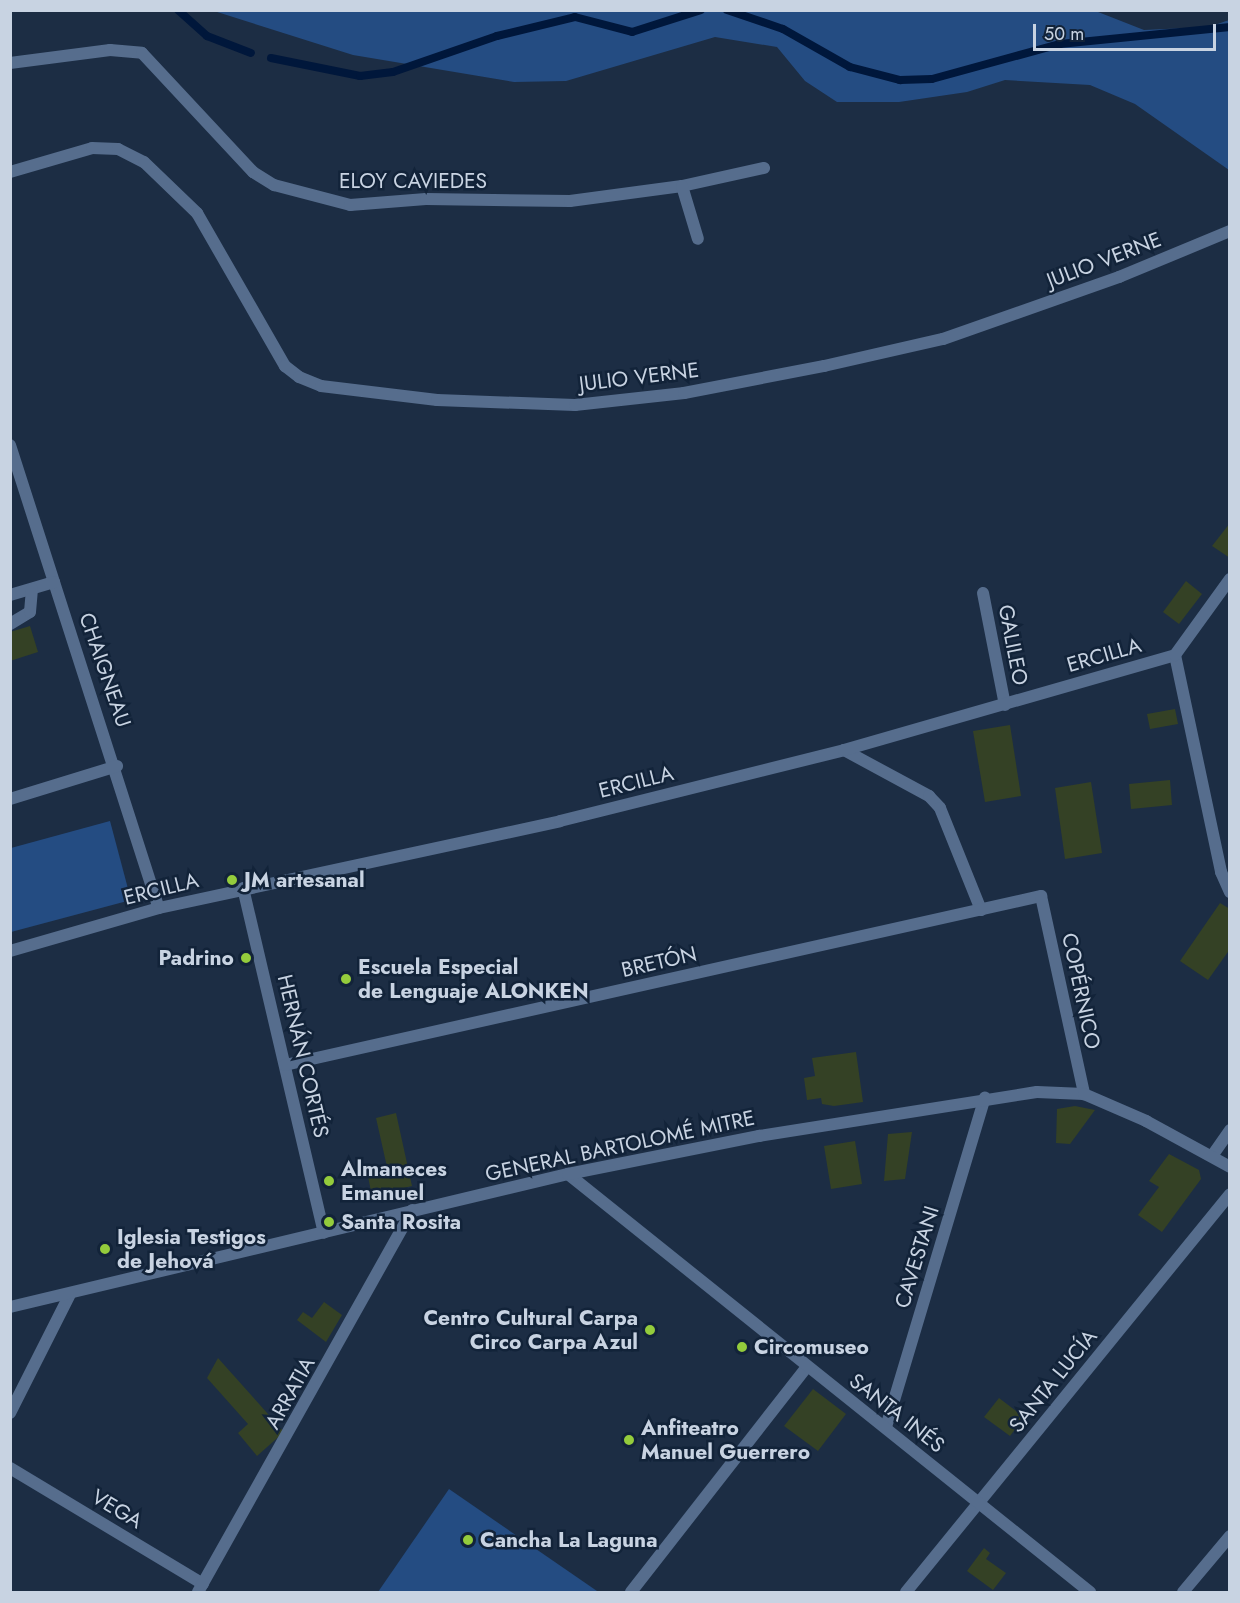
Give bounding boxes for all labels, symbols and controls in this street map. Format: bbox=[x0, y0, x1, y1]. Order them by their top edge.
scale bar bbox=[1036, 12, 1219, 50]
text: 50 m bbox=[1044, 21, 1084, 47]
street label: ELOY CAVIEDES bbox=[339, 168, 487, 194]
street label: JULIO VERNE bbox=[1043, 227, 1165, 293]
street label: JULIO VERNE bbox=[578, 357, 700, 397]
street label: GALILEO bbox=[993, 603, 1033, 687]
street label: CHAIGNEAU bbox=[74, 609, 136, 731]
street label: ERCILLA bbox=[1064, 632, 1144, 678]
street label: ERCILLA bbox=[596, 761, 676, 803]
place label: JM artesanal bbox=[244, 867, 365, 893]
street label: ERCILLA bbox=[121, 868, 201, 910]
marker: JM artesanal bbox=[225, 873, 239, 887]
street label: COPÉRNICO bbox=[1056, 931, 1106, 1051]
street label: BRETÓN bbox=[619, 941, 699, 983]
place label: Padrino bbox=[158, 945, 234, 971]
marker: Padrino bbox=[239, 951, 253, 965]
place label: Escuela Especial de Lenguaje ALONKEN bbox=[358, 954, 589, 1004]
street label: HERNÁN CORTÉS bbox=[272, 972, 334, 1140]
marker: Escuela Especial de Lenguaje ALONKEN bbox=[339, 972, 353, 986]
street label: GENERAL BARTOLOMÉ MITRE bbox=[483, 1105, 757, 1187]
place label: Almaneces Emanuel bbox=[341, 1156, 447, 1206]
marker: Almaneces Emanuel bbox=[322, 1174, 336, 1188]
street label: CAVESTANI bbox=[889, 1203, 945, 1311]
place label: Santa Rosita bbox=[341, 1209, 461, 1235]
marker: Santa Rosita bbox=[322, 1215, 336, 1229]
place label: Iglesia Testigos de Jehová bbox=[117, 1224, 266, 1274]
marker: Iglesia Testigos de Jehová bbox=[98, 1242, 112, 1256]
place label: Centro Cultural Carpa Circo Carpa Azul bbox=[423, 1305, 638, 1355]
marker: Centro Cultural Carpa Circo Carpa Azul bbox=[643, 1323, 657, 1337]
street label: SANTA LUCÍA bbox=[1004, 1324, 1102, 1438]
place label: Circomuseo bbox=[754, 1334, 869, 1360]
marker: Circomuseo bbox=[735, 1340, 749, 1354]
street label: ARRATIA bbox=[260, 1353, 320, 1433]
street label: SANTA INÉS bbox=[844, 1368, 950, 1458]
place label: Anfiteatro Manuel Guerrero bbox=[641, 1415, 810, 1465]
marker: Anfiteatro Manuel Guerrero bbox=[622, 1433, 636, 1447]
street label: VEGA bbox=[87, 1484, 147, 1534]
place label: Cancha La Laguna bbox=[480, 1527, 657, 1553]
marker: Cancha La Laguna bbox=[461, 1533, 475, 1547]

